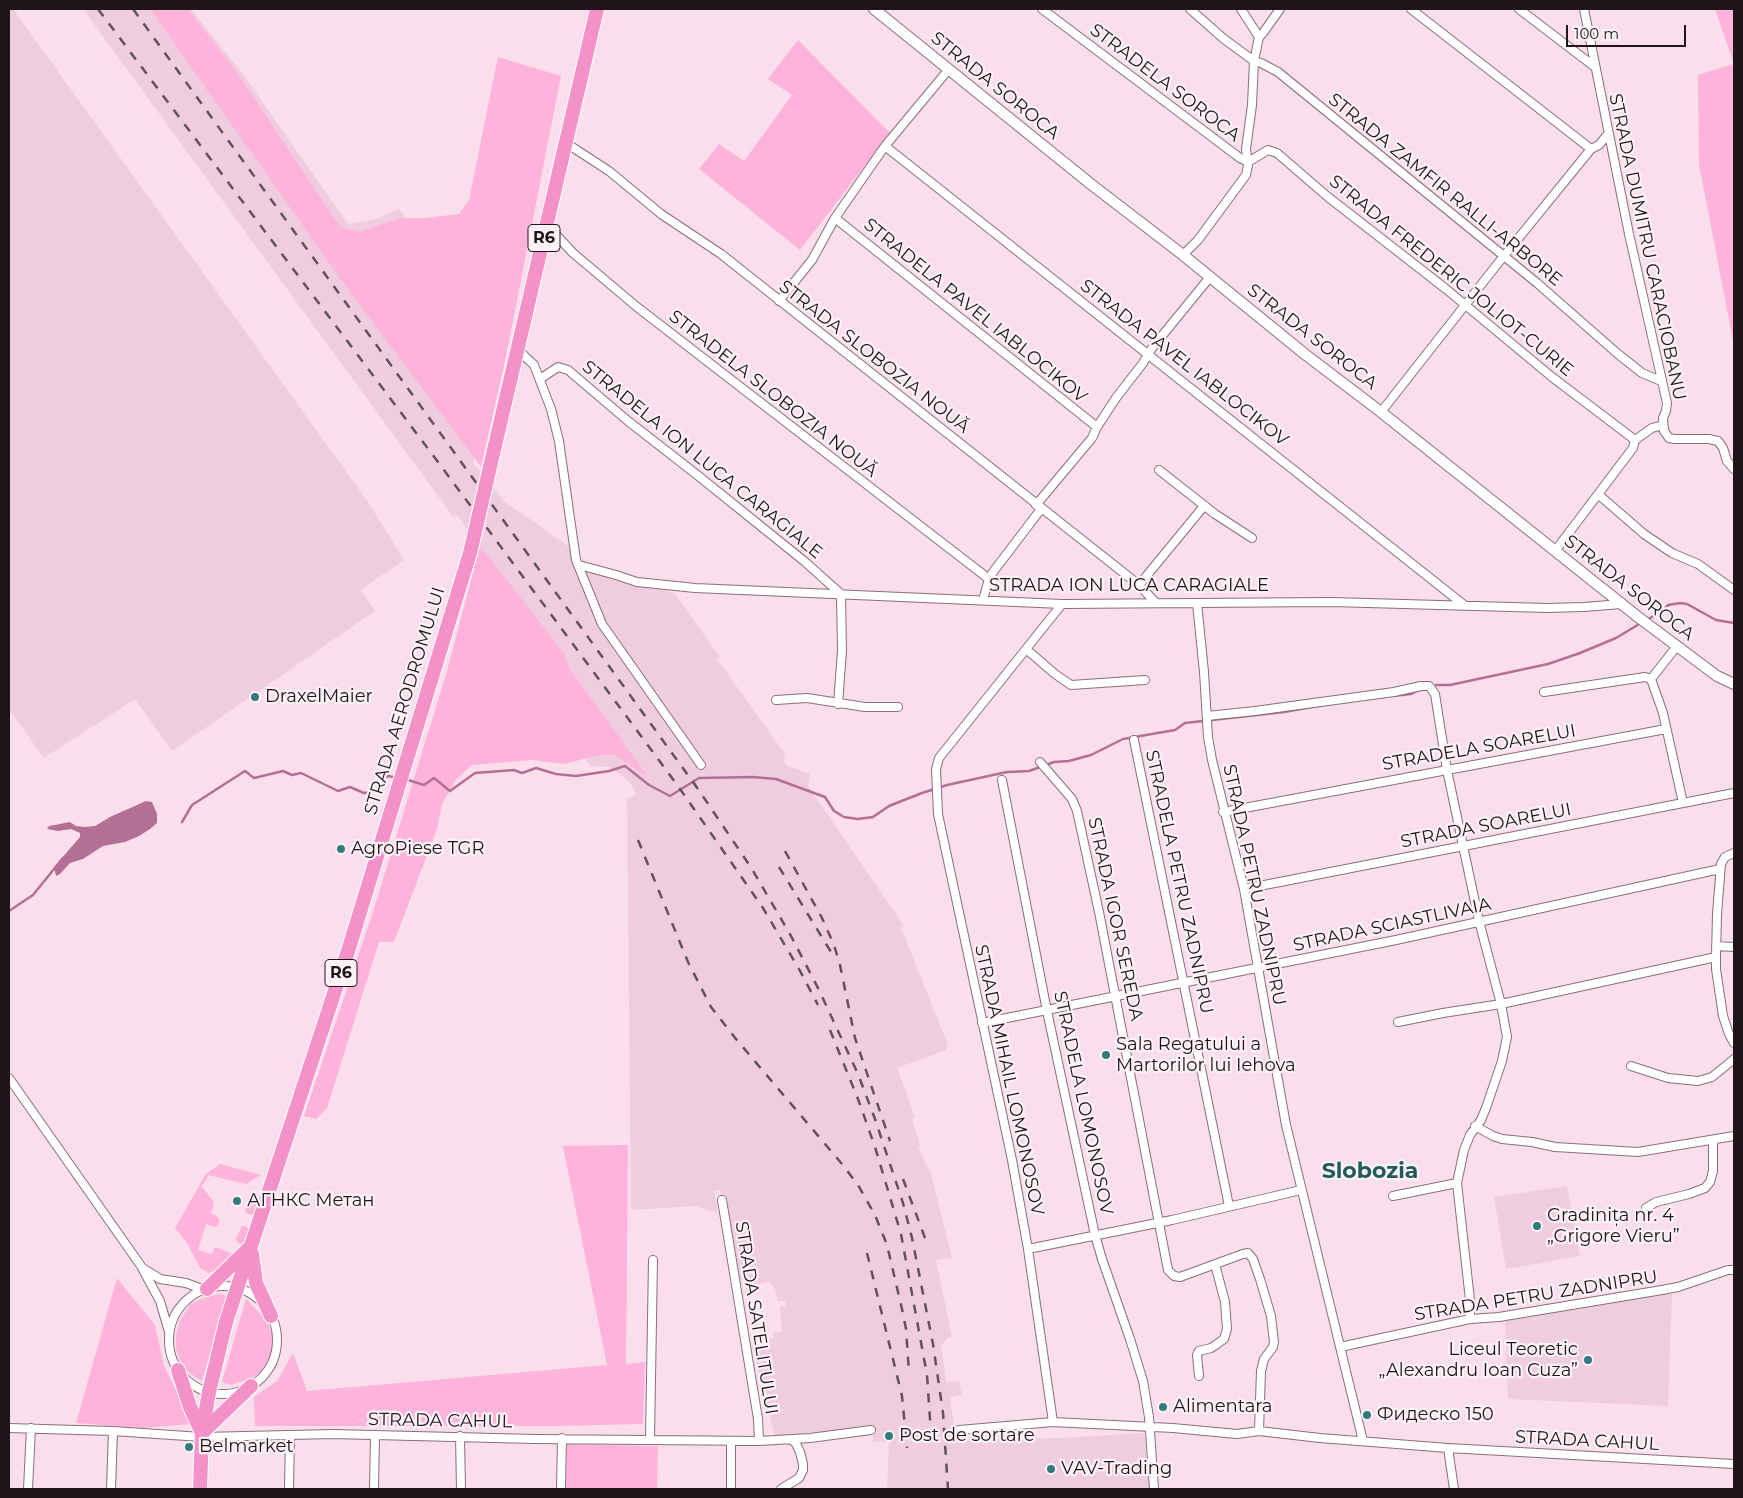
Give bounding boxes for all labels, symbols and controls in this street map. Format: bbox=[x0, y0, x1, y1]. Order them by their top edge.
scale bar bbox=[1568, 15, 1688, 47]
street label: STRADELA SOROCА bbox=[1086, 19, 1244, 147]
text: 100 m bbox=[1574, 24, 1619, 43]
street label: STRADA SOROCA bbox=[926, 28, 1064, 144]
street label: STRADA ZAMFIR RALLI-ARBORE bbox=[1324, 89, 1566, 291]
street label: STRADA DUMITRU CARACIOBANU bbox=[1604, 92, 1690, 402]
street label: STRADA FREDERIC JOLIOT-CURIE bbox=[1324, 171, 1578, 381]
street label: STRADELA PAVEL IABLOCIKOV bbox=[859, 214, 1091, 408]
road number: R6 bbox=[528, 224, 560, 252]
street label: STRADA PAVEL IABLOCIKOV bbox=[1076, 275, 1292, 451]
street label: STRADA SLOBOZIA NOUĂ bbox=[774, 276, 974, 438]
street label: STRADA SOROCA bbox=[1243, 280, 1381, 394]
street label: STRADELA SLOBOZIA NOUĂ bbox=[664, 306, 882, 482]
street label: STRADELA ION LUCA CARAGIALE bbox=[578, 356, 826, 564]
street label: STRADA SOROCA bbox=[1560, 531, 1698, 645]
street label: STRADA ION LUCA CARAGIALE bbox=[989, 575, 1269, 597]
street label: STRADA AERODROMULUI bbox=[360, 585, 450, 817]
place label: DraxelMaier bbox=[265, 686, 373, 708]
marker: DraxelMaier bbox=[249, 691, 261, 703]
street label: STRADELA SOARELUI bbox=[1380, 720, 1578, 776]
street label: STRADELA PETRU ZADNIPRU bbox=[1140, 748, 1218, 1016]
street label: STRADA PETRU ZADNIPRU bbox=[1218, 762, 1290, 1008]
street label: STRADA SOARELUI bbox=[1399, 799, 1573, 853]
street label: STRADA IGOR SEREDA bbox=[1083, 815, 1147, 1023]
place label: AgroPiese TGR bbox=[351, 838, 485, 860]
marker: AgroPiese TGR bbox=[335, 843, 347, 855]
street label: STRADA SCIASTLIVAIA bbox=[1291, 893, 1493, 957]
street label: STRADA MIHAIL LOMONOSOV bbox=[970, 943, 1048, 1217]
road number: R6 bbox=[325, 960, 357, 986]
street label: STRADELA LOMONOSOV bbox=[1049, 989, 1117, 1217]
place label: Sala Regatului a Martorilor lui Iehova bbox=[1116, 1034, 1296, 1076]
marker: Sala Regatului a Martorilor lui Iehova bbox=[1100, 1049, 1112, 1061]
district label: Slobozia bbox=[1322, 1159, 1418, 1185]
place label: АГНКС Метан bbox=[247, 1190, 374, 1212]
marker: АГНКС Метан bbox=[231, 1195, 243, 1207]
place label: Gradinița nr. 4 „Grigore Vieru” bbox=[1547, 1205, 1680, 1248]
street label: STRADA SATELITULUI bbox=[730, 1220, 782, 1416]
marker: Gradinița nr. 4 „Grigore Vieru” bbox=[1531, 1220, 1543, 1232]
street label: STRADA PETRU ZADNIPRU bbox=[1413, 1266, 1659, 1326]
place label: Liceul Teoretic „Alexandru Ioan Cuza” bbox=[1378, 1339, 1578, 1382]
marker: Liceul Teoretic „Alexandru Ioan Cuza” bbox=[1582, 1354, 1594, 1366]
place label: Alimentara bbox=[1173, 1396, 1272, 1418]
marker: Alimentara bbox=[1157, 1401, 1169, 1413]
place label: Фидеско 150 bbox=[1377, 1404, 1494, 1426]
street label: STRADA CAHUL bbox=[368, 1409, 512, 1433]
marker: Фидеско 150 bbox=[1361, 1409, 1373, 1421]
place label: Post de sortare bbox=[899, 1425, 1035, 1447]
street label: STRADA CAHUL bbox=[1514, 1426, 1660, 1456]
marker: Post de sortare bbox=[883, 1430, 895, 1442]
place label: Belmarket bbox=[199, 1436, 294, 1458]
marker: Belmarket bbox=[183, 1441, 195, 1453]
place label: VAV-Trading bbox=[1061, 1458, 1172, 1480]
marker: VAV-Trading bbox=[1045, 1463, 1057, 1475]

